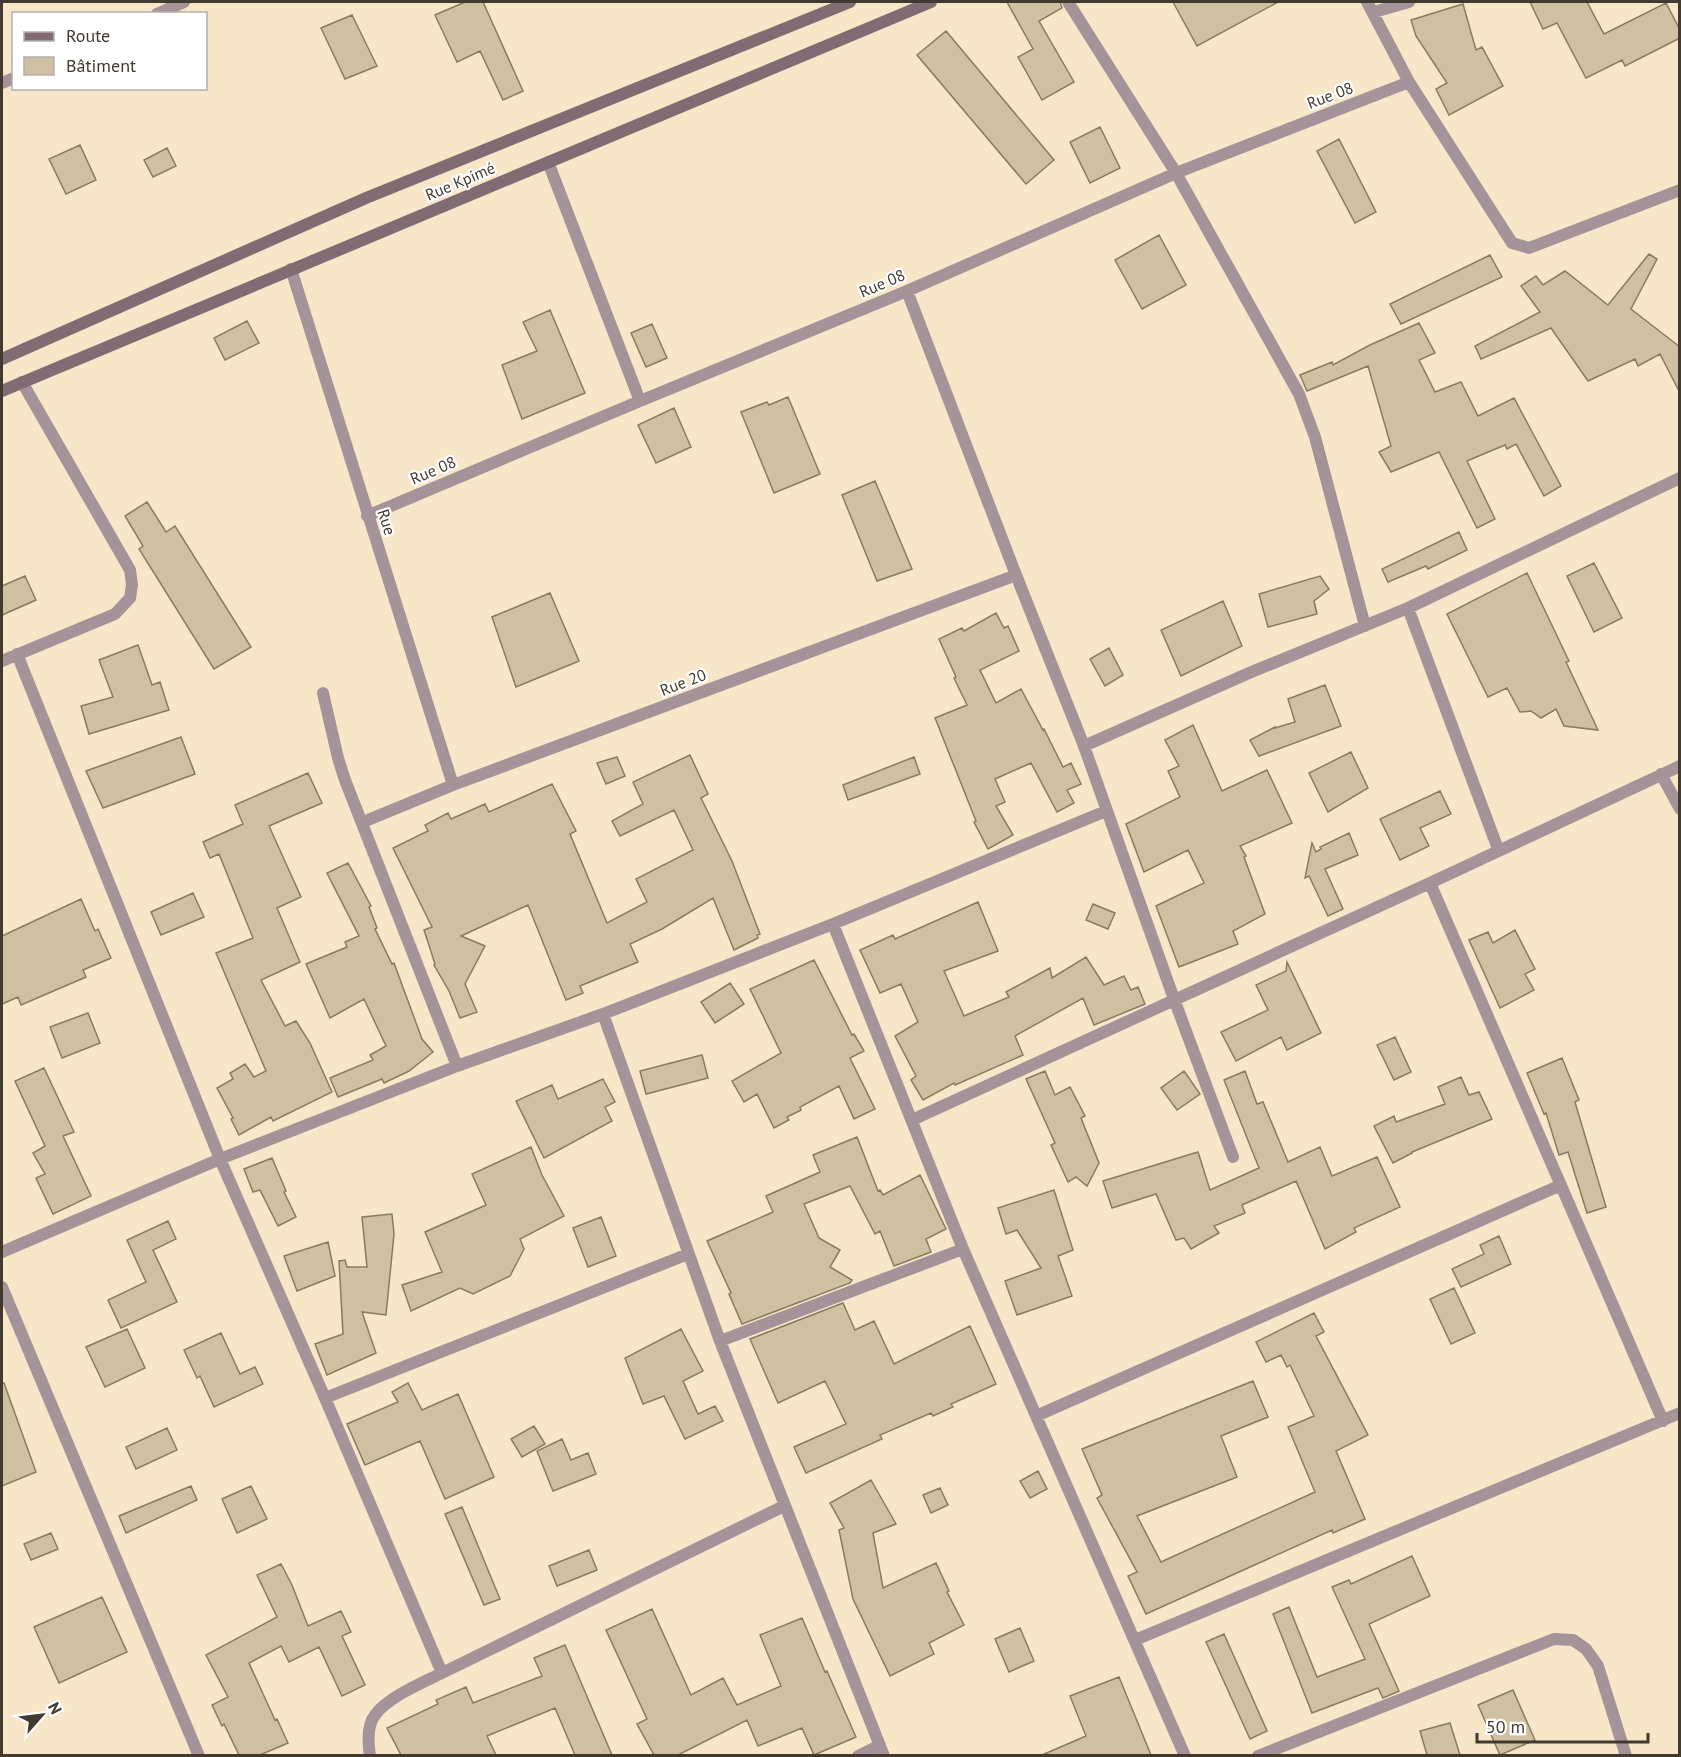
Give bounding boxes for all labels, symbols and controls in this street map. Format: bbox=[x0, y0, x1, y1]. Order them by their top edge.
legend bbox=[12, 12, 207, 90]
text: Route bbox=[66, 24, 110, 47]
text: Bâtiment bbox=[66, 54, 136, 77]
street label: Rue 08 bbox=[1304, 77, 1356, 113]
street label: Rue Kpimé bbox=[422, 157, 498, 205]
street label: Rue 08 bbox=[856, 264, 908, 302]
street label: Rue 08 bbox=[407, 451, 459, 489]
street label: Rue bbox=[373, 506, 401, 538]
street label: Rue 20 bbox=[657, 664, 709, 700]
north arrow bbox=[12, 1685, 72, 1745]
text: N bbox=[44, 1699, 67, 1717]
scale bar bbox=[1477, 1706, 1648, 1744]
text: 50 m bbox=[1486, 1715, 1525, 1738]

